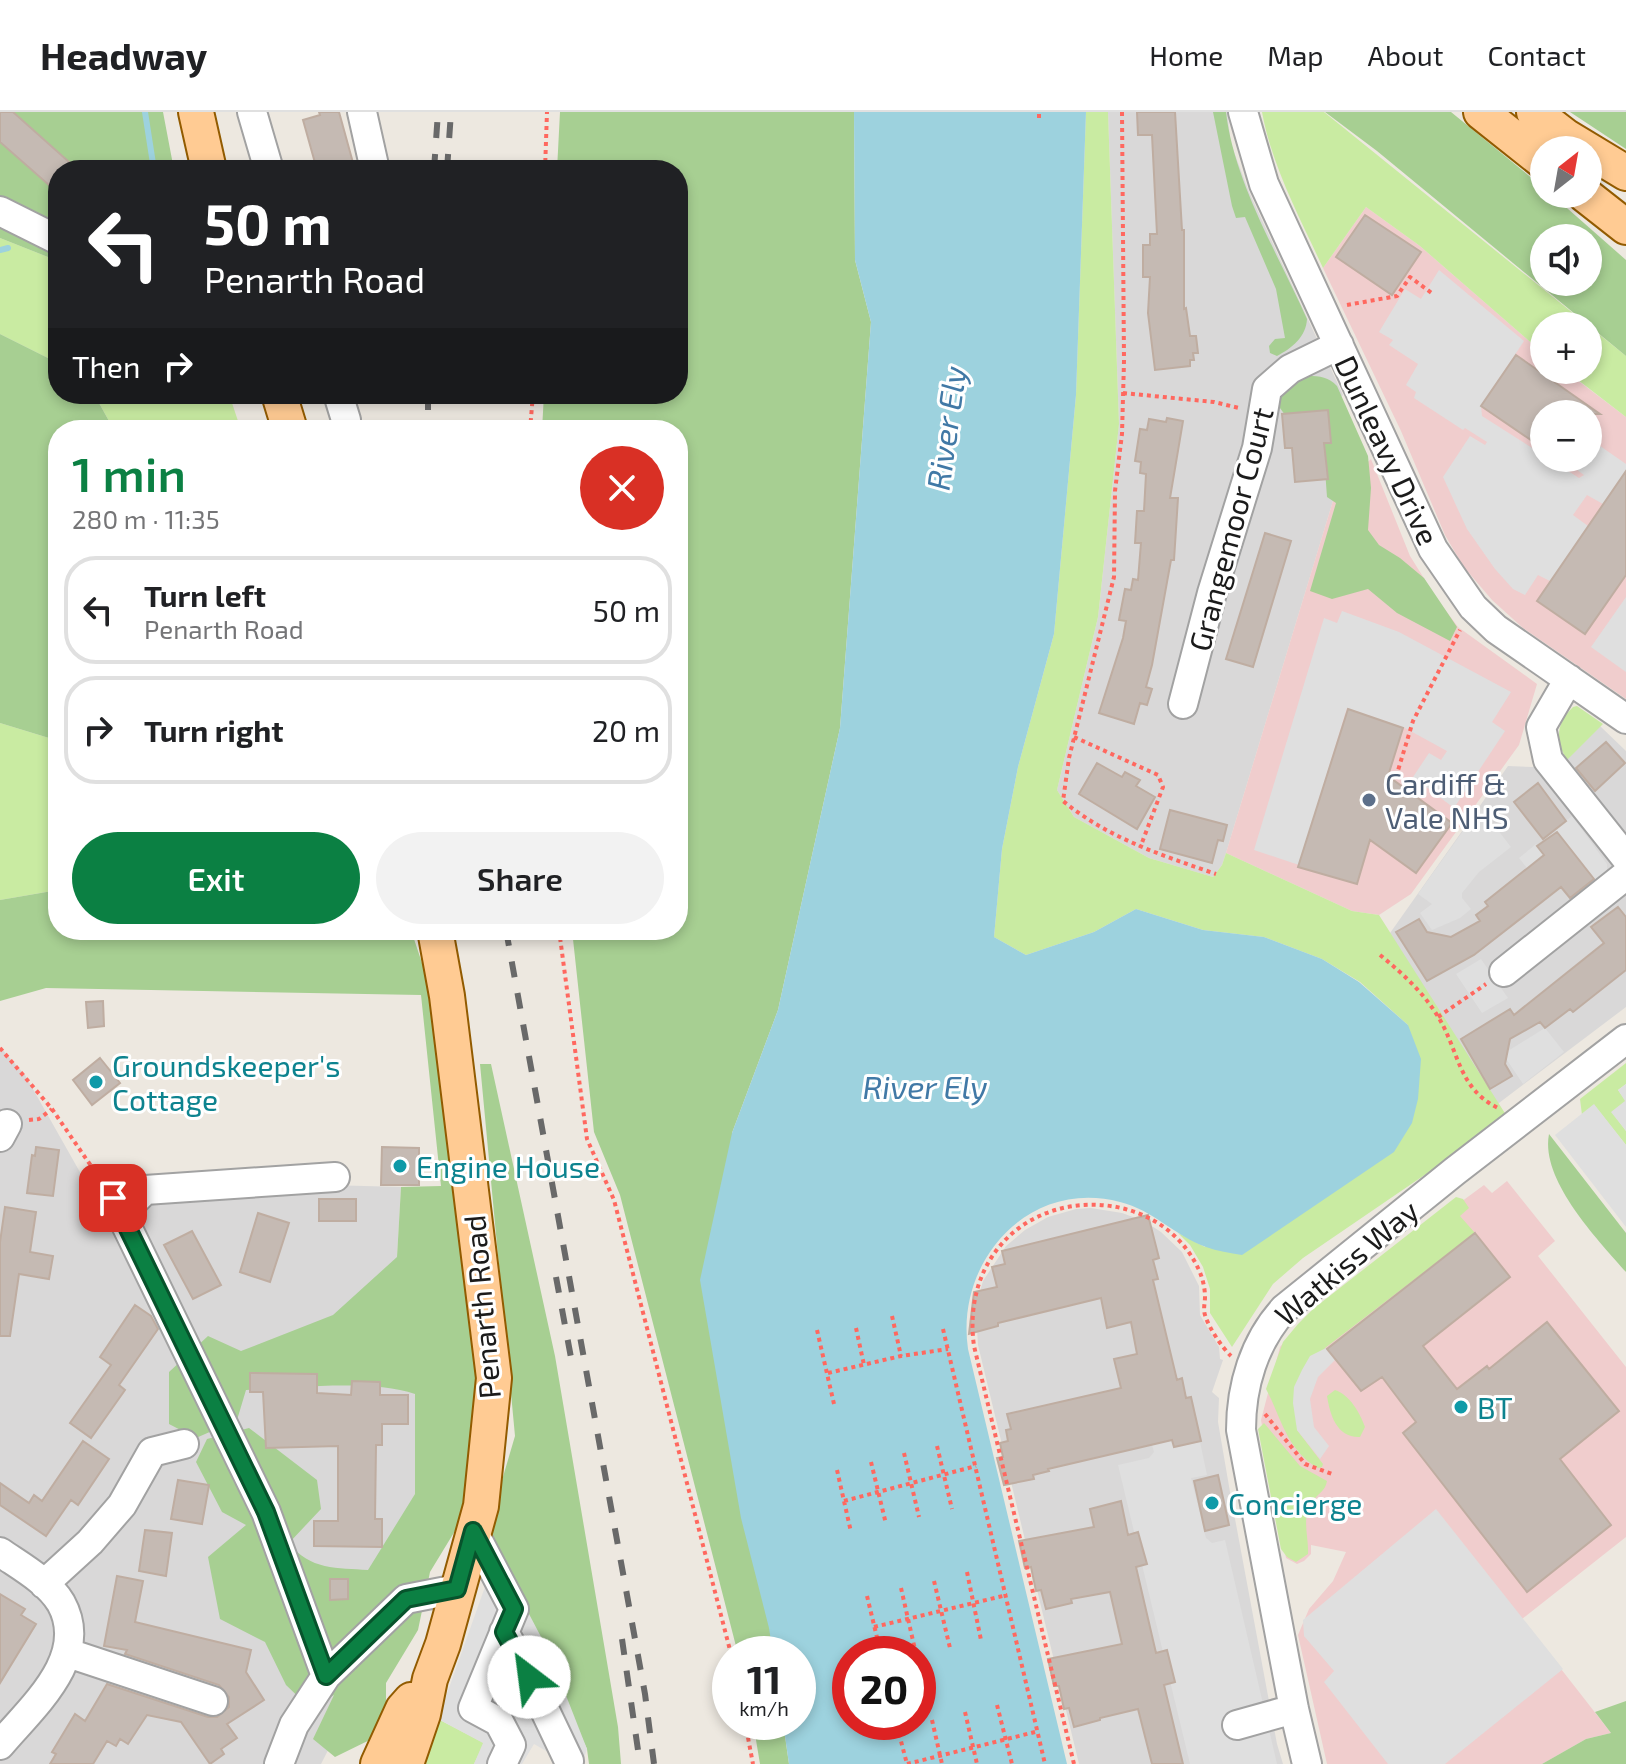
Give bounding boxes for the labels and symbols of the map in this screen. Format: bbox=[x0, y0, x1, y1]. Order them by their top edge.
north arrow bbox=[1530, 136, 1602, 208]
street label: Dunleavy Drive bbox=[1328, 350, 1448, 550]
water label: River Ely bbox=[917, 364, 973, 493]
street label: Grangemoor Court bbox=[1180, 403, 1280, 655]
place label: Cardiff & Vale NHS bbox=[1385, 765, 1509, 835]
marker: Cardiff & Vale NHS bbox=[1360, 791, 1378, 809]
place label: Groundskeeper's Cottage bbox=[112, 1047, 341, 1117]
water label: River Ely bbox=[863, 1067, 987, 1106]
marker: Groundskeeper's Cottage bbox=[87, 1073, 105, 1091]
place label: Engine House bbox=[416, 1148, 600, 1184]
marker: Engine House bbox=[391, 1157, 409, 1175]
pin bbox=[79, 1164, 147, 1232]
street label: Watkiss Way bbox=[1267, 1192, 1425, 1332]
street label: Penarth Road bbox=[455, 1214, 507, 1400]
place label: BT bbox=[1477, 1389, 1513, 1425]
marker: BT bbox=[1452, 1398, 1470, 1416]
place label: Concierge bbox=[1228, 1485, 1362, 1521]
marker: Concierge bbox=[1203, 1494, 1221, 1512]
position arrow bbox=[487, 1635, 571, 1719]
speed limit sign: 20 bbox=[832, 1636, 936, 1740]

